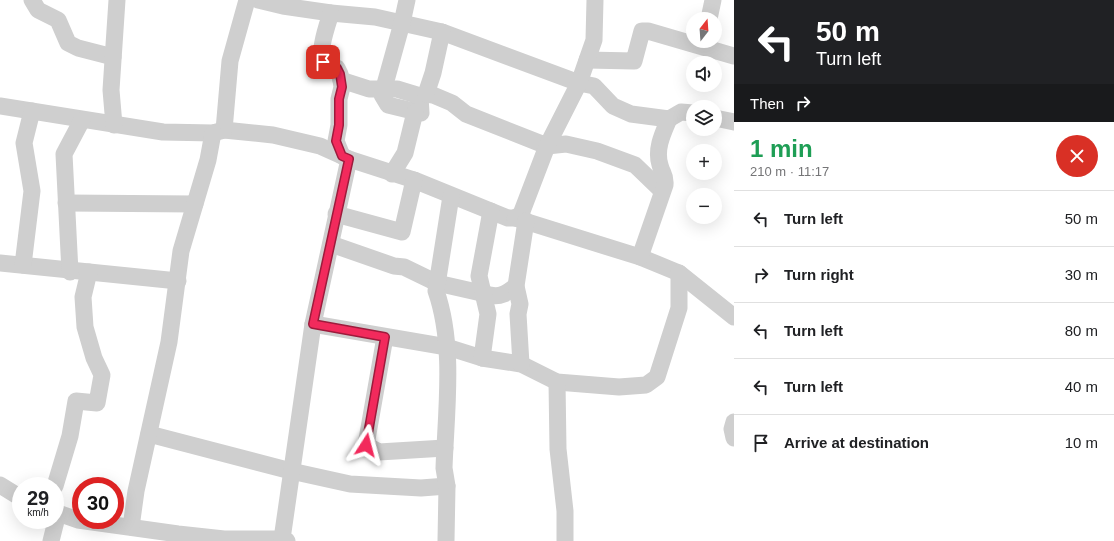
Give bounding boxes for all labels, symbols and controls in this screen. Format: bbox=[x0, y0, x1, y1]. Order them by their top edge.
north arrow bbox=[686, 12, 722, 48]
map controls bbox=[686, 12, 722, 224]
icon: left bbox=[750, 16, 802, 68]
text: 50 m bbox=[816, 16, 880, 47]
pin bbox=[306, 45, 340, 79]
text: Turn left bbox=[816, 49, 881, 69]
icon: arrive bbox=[312, 51, 334, 73]
button: sound bbox=[686, 56, 722, 92]
icon: right bbox=[792, 92, 814, 114]
text: Then bbox=[750, 95, 784, 112]
button: layers bbox=[686, 100, 722, 136]
text: 1 min bbox=[750, 135, 813, 162]
button: close bbox=[1056, 135, 1098, 177]
button: + bbox=[686, 144, 722, 180]
text: 210 m · 11:17 bbox=[750, 164, 829, 179]
button: − bbox=[686, 188, 722, 224]
icon: left bbox=[750, 208, 772, 230]
text: Turn left bbox=[784, 210, 843, 227]
text: 50 m bbox=[1065, 210, 1098, 227]
icon: right bbox=[750, 264, 772, 286]
text: Turn right bbox=[784, 266, 854, 283]
text: 30 m bbox=[1065, 266, 1098, 283]
icon: left bbox=[750, 320, 772, 342]
text: Turn left bbox=[784, 322, 843, 339]
text: 80 m bbox=[1065, 322, 1098, 339]
icon: left bbox=[750, 376, 772, 398]
text: Turn left bbox=[784, 378, 843, 395]
text: 40 m bbox=[1065, 378, 1098, 395]
position arrow bbox=[345, 424, 387, 466]
icon: arrive bbox=[750, 432, 772, 454]
text: Arrive at destination bbox=[784, 434, 929, 451]
text: 10 m bbox=[1065, 434, 1098, 451]
speed limit sign: 30 bbox=[72, 477, 124, 529]
text: 29 bbox=[27, 487, 49, 509]
text: km/h bbox=[27, 507, 49, 518]

